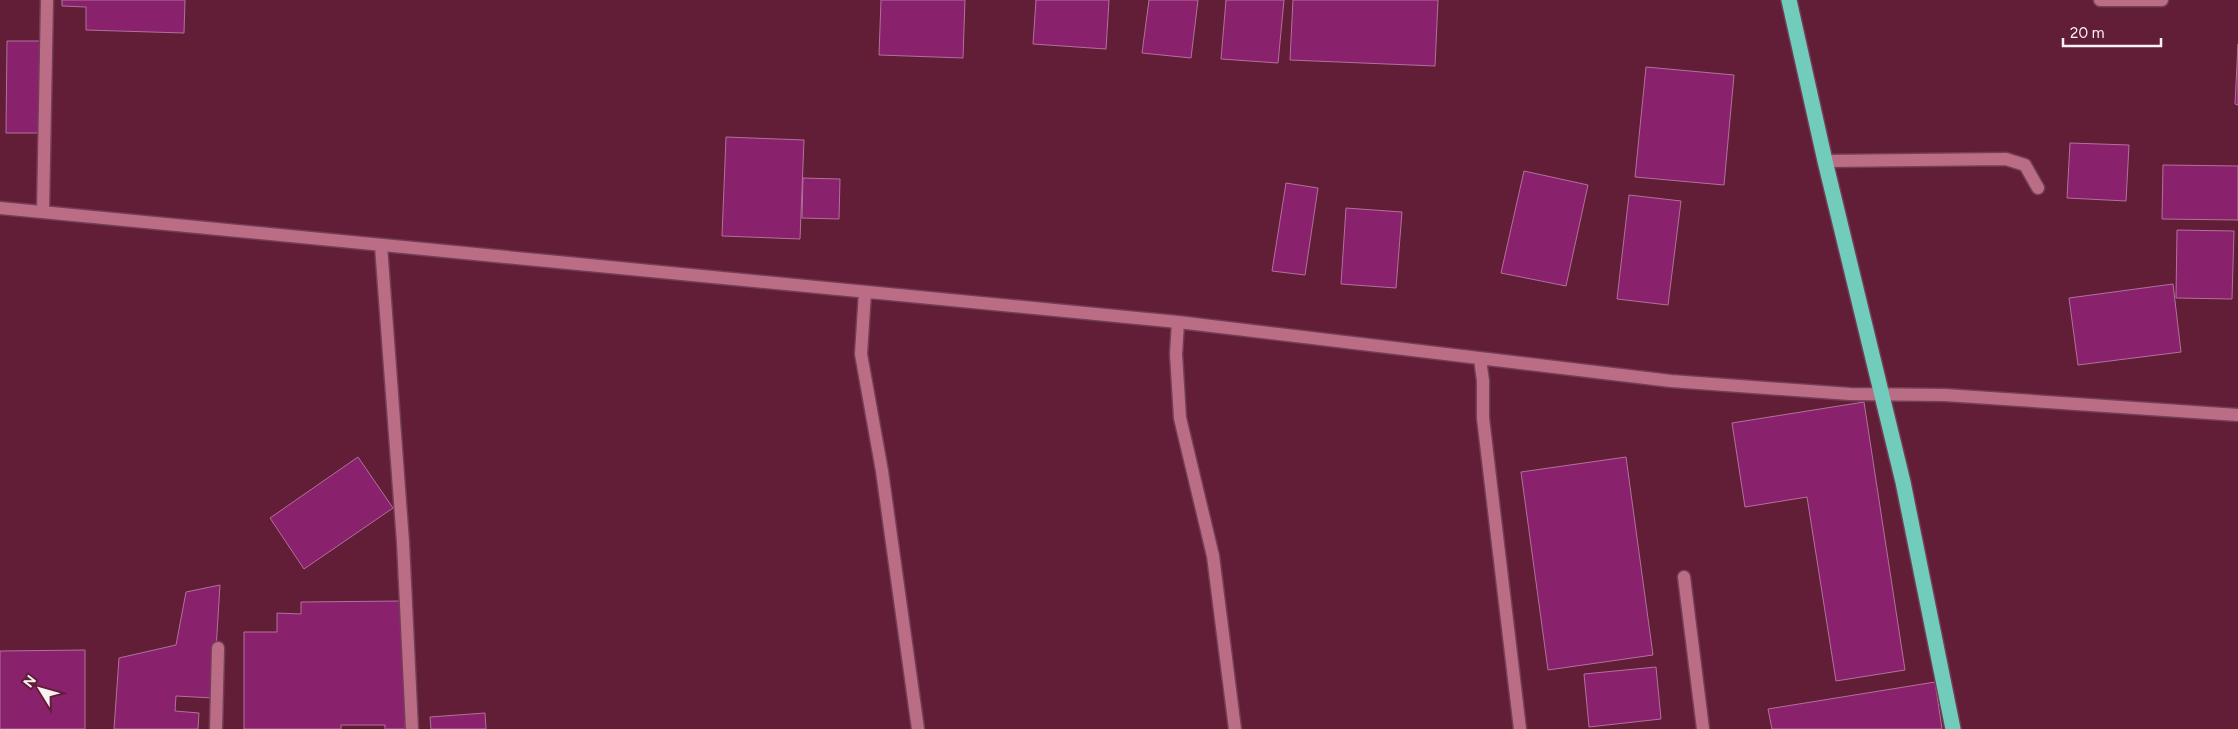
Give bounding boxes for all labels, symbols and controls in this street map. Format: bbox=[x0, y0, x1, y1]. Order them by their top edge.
scale bar bbox=[2063, 15, 2160, 47]
text: 20 m bbox=[2070, 24, 2104, 42]
north arrow bbox=[15, 664, 65, 714]
text: N bbox=[20, 672, 40, 691]

